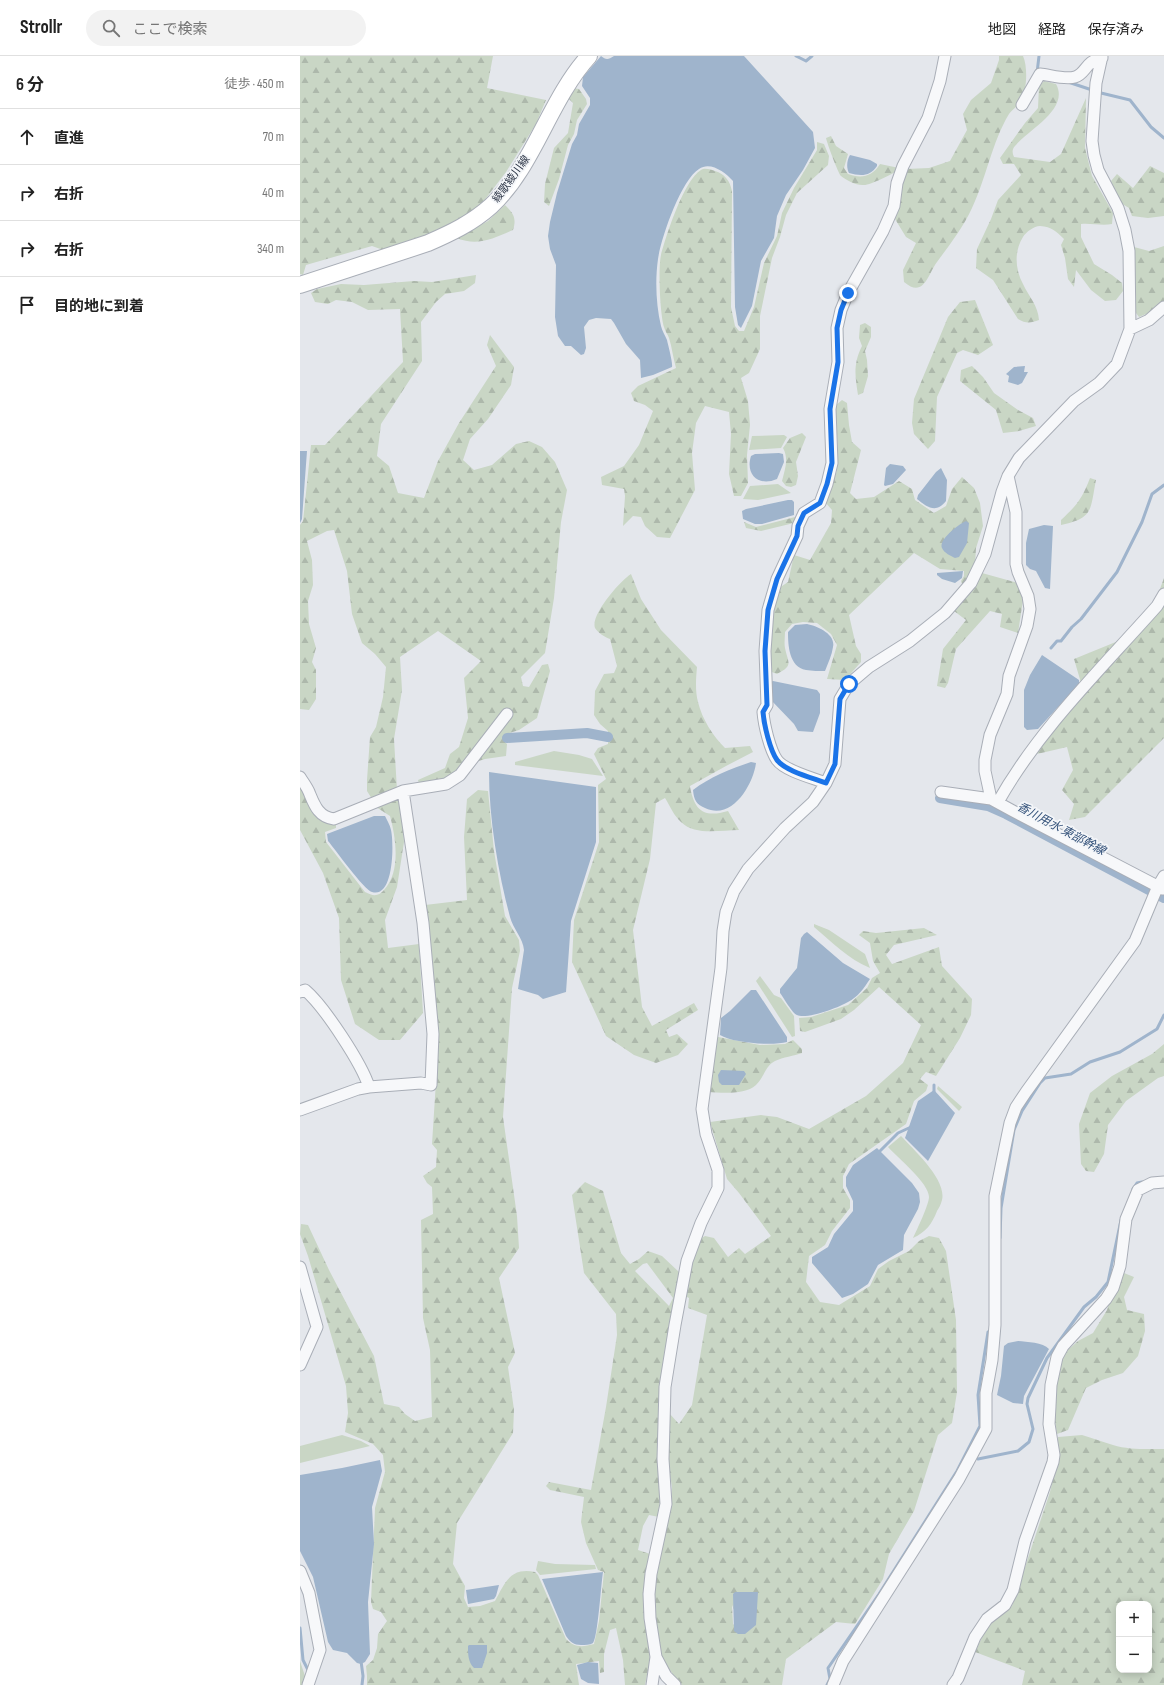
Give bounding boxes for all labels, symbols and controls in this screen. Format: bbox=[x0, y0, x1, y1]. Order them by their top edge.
search box bbox=[86, 10, 366, 46]
text: Strollr bbox=[20, 16, 62, 39]
icon: search bbox=[100, 17, 122, 39]
text: ここで検索 bbox=[132, 20, 207, 39]
text: 地図 bbox=[988, 21, 1016, 38]
text: 経路 bbox=[1038, 21, 1066, 38]
text: 保存済み bbox=[1088, 21, 1144, 38]
text: 6 分 bbox=[16, 75, 44, 95]
text: 徒歩 · 450 m bbox=[224, 76, 284, 92]
icon: ahead bbox=[16, 126, 38, 148]
text: 直進 bbox=[54, 129, 84, 148]
text: 70 m bbox=[263, 129, 284, 145]
street label: 綾歌綾川線 bbox=[490, 153, 532, 205]
icon: right bbox=[16, 182, 38, 204]
text: 右折 bbox=[54, 185, 84, 204]
text: 40 m bbox=[262, 185, 284, 201]
icon: right bbox=[16, 238, 38, 260]
text: 右折 bbox=[54, 241, 84, 260]
text: 340 m bbox=[257, 241, 284, 257]
route end bbox=[839, 284, 857, 302]
icon: arrive bbox=[16, 294, 38, 316]
text: 目的地に到着 bbox=[54, 297, 144, 316]
route start bbox=[840, 675, 858, 693]
water label: 香川用水 東部幹線 bbox=[1014, 799, 1110, 860]
map controls bbox=[1116, 1601, 1152, 1673]
button: + bbox=[1116, 1601, 1152, 1637]
button: − bbox=[1116, 1637, 1152, 1673]

